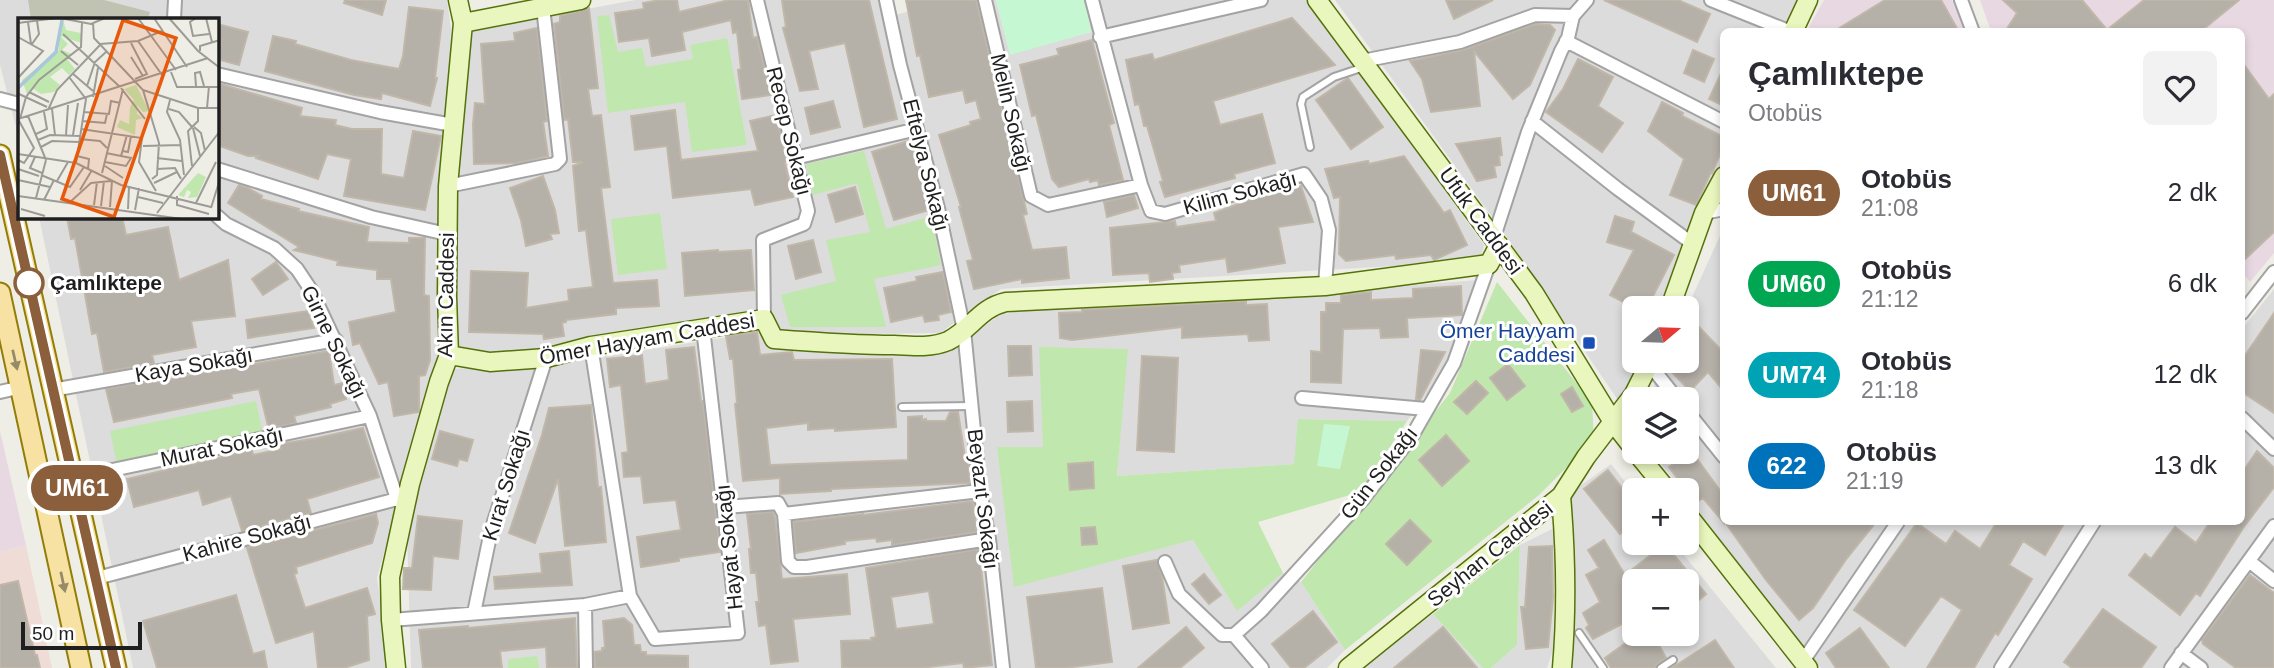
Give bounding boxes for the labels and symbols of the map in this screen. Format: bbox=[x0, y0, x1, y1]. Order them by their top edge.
inset map bbox=[18, 18, 219, 219]
street label: Melih Sokağı bbox=[987, 51, 1036, 175]
street label: Recep Sokağı bbox=[762, 64, 817, 198]
street label: Eftelya Sokağı bbox=[899, 96, 954, 233]
street label: Ufuk Caddesi bbox=[1435, 163, 1528, 278]
street label: Kilim Sokağı bbox=[1181, 166, 1299, 219]
street label: Akın Caddesi bbox=[433, 232, 458, 358]
marker: Çamlıktepe bbox=[14, 268, 44, 298]
place label: Çamlıktepe bbox=[50, 271, 162, 294]
street label: Girne Sokağı bbox=[297, 282, 372, 402]
north arrow bbox=[1622, 296, 1699, 373]
street label: Ömer Hayyam Caddesi bbox=[537, 308, 756, 369]
place label: Ömer Hayyam Caddesi bbox=[1440, 319, 1575, 366]
marker: Ömer Hayyam Caddesi bbox=[1581, 335, 1597, 351]
street label: Kaya Sokağı bbox=[133, 343, 255, 386]
one-way arrow bbox=[10, 349, 21, 371]
street label: Murat Sokağı bbox=[158, 422, 285, 471]
street label: Gün Sokağı bbox=[1335, 422, 1422, 523]
street label: Kırat Sokağı bbox=[478, 426, 533, 543]
street label: Beyazıt Sokağı bbox=[963, 427, 1004, 570]
line badge: UM61 bbox=[28, 465, 126, 511]
street label: Hayat Sokağı bbox=[710, 483, 747, 611]
street label: Seyhan Caddesi bbox=[1423, 496, 1557, 611]
street label: Kahire Sokağı bbox=[180, 509, 314, 566]
one-way arrow bbox=[57, 571, 68, 593]
scale bar bbox=[21, 619, 142, 651]

